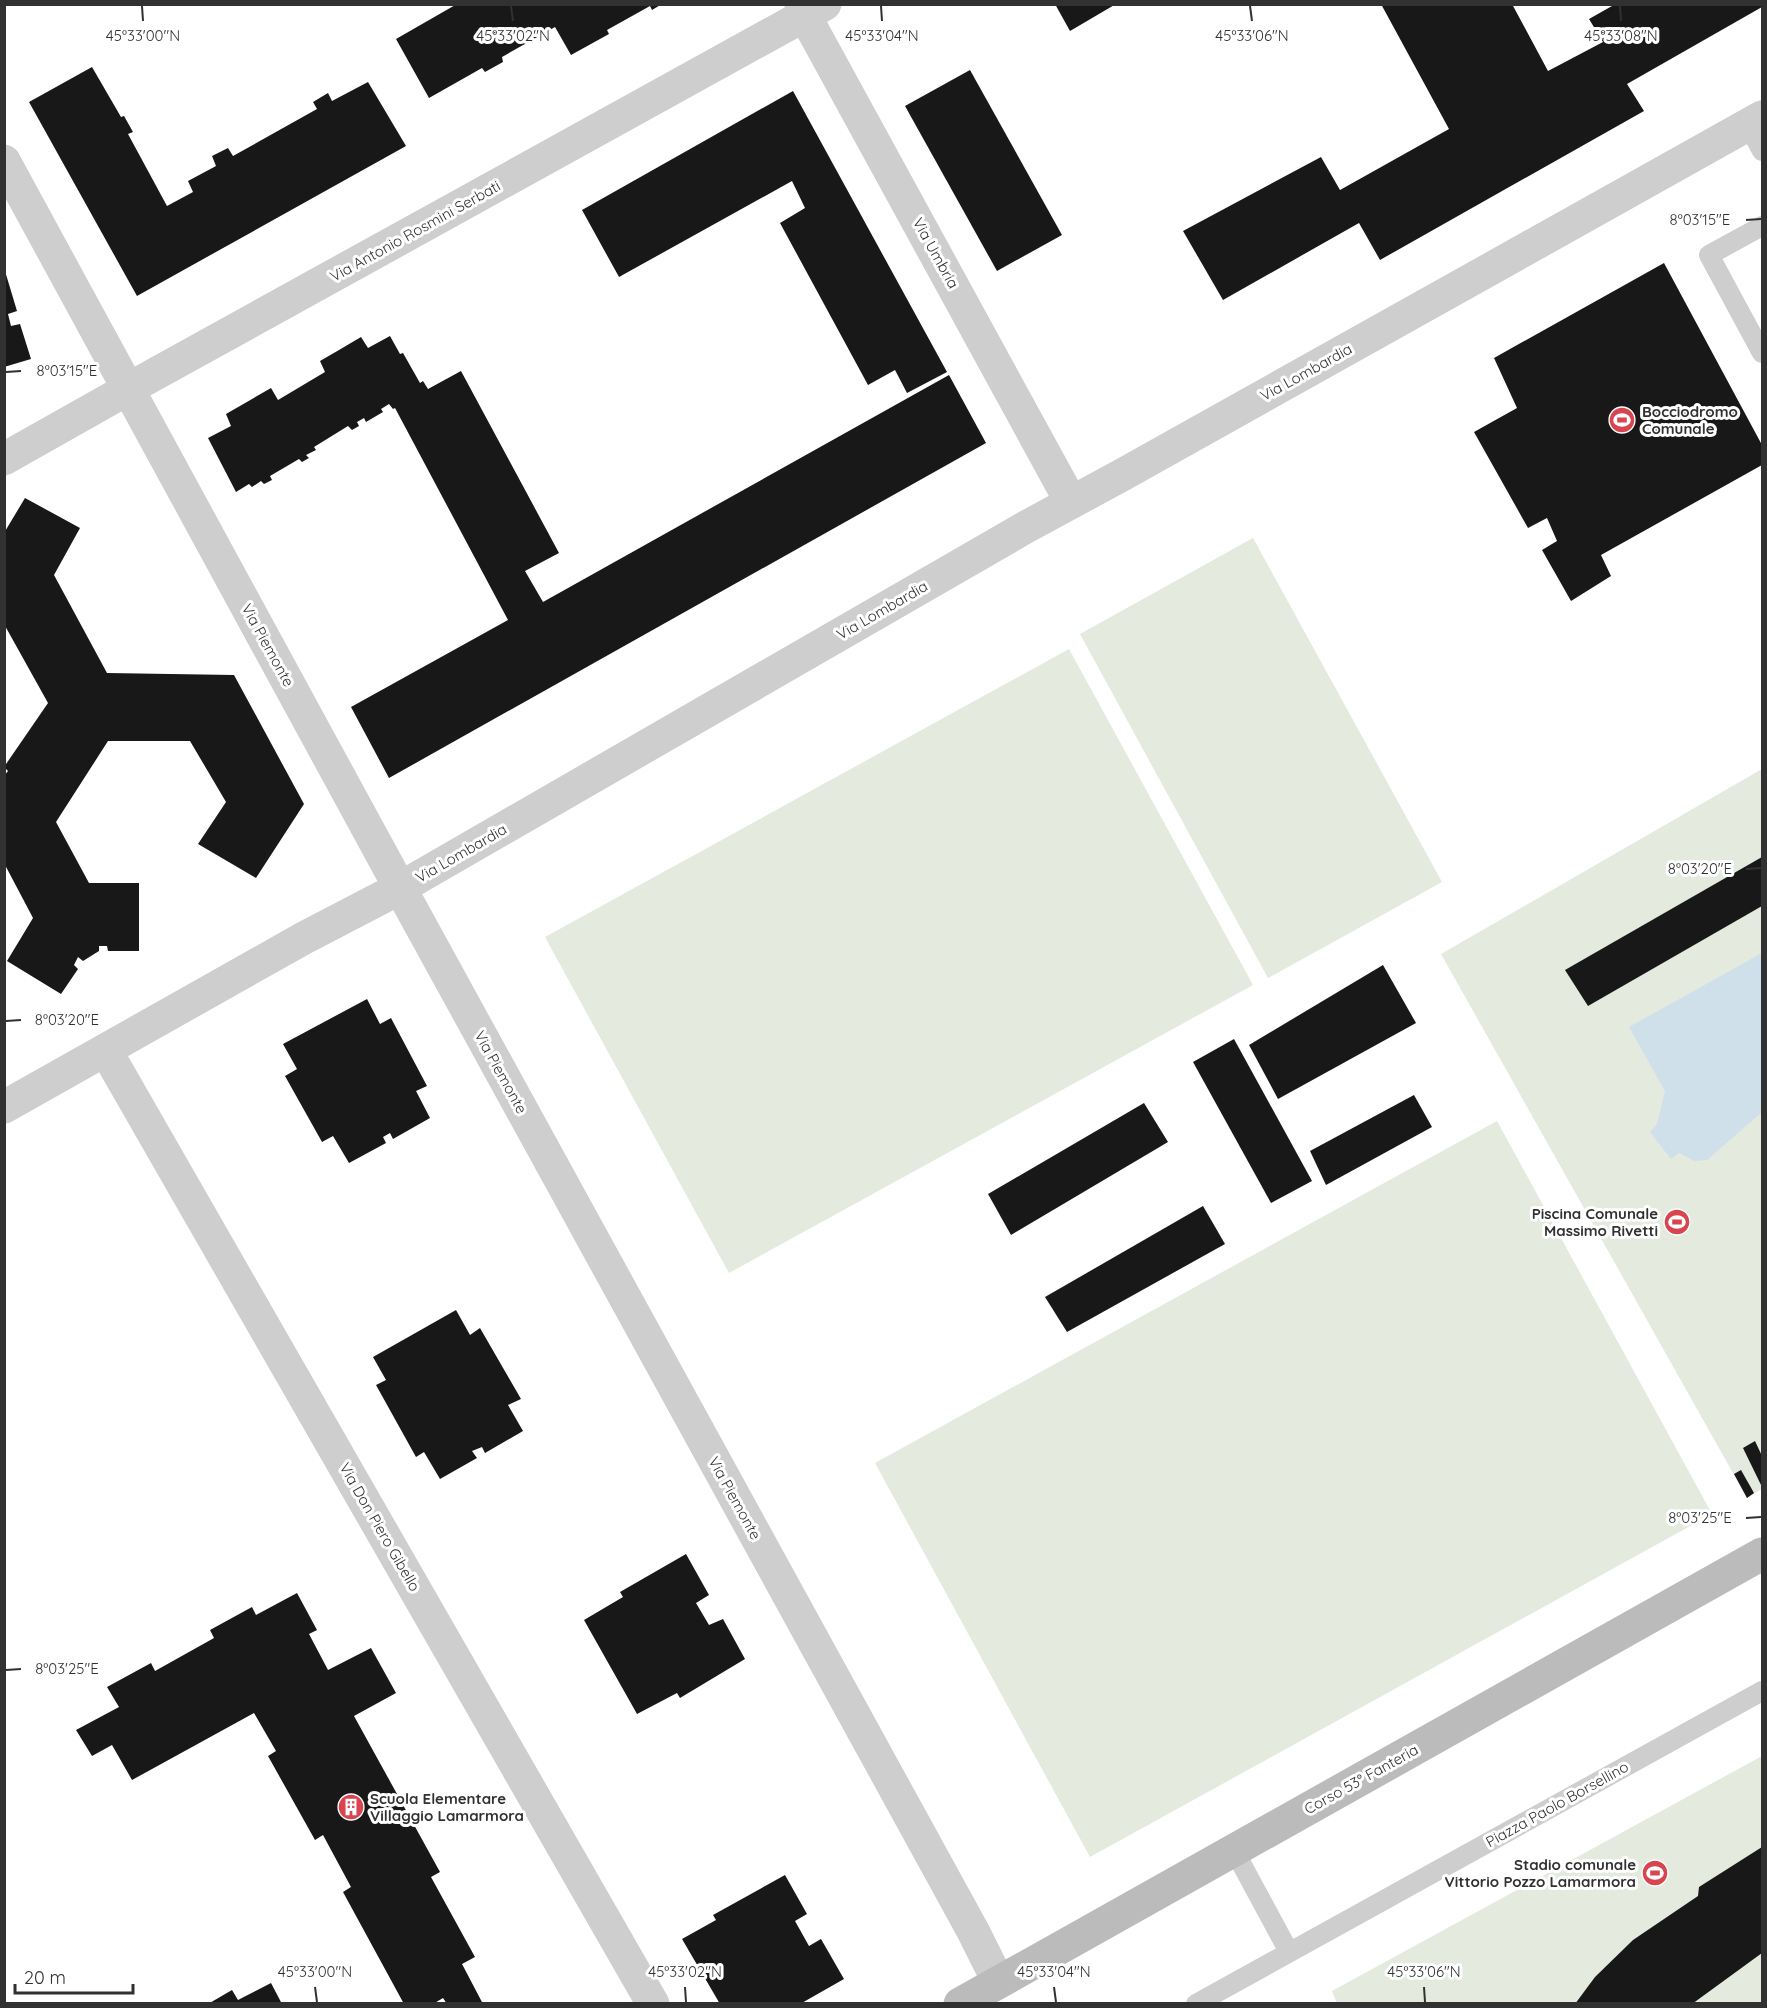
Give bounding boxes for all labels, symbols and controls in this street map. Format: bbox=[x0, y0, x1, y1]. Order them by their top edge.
text: 45°33'00"N bbox=[106, 26, 180, 45]
text: 45°33'02"N bbox=[476, 26, 550, 45]
text: 45°33'04"N bbox=[845, 26, 919, 45]
text: 45°33'06"N bbox=[1215, 26, 1289, 45]
text: 45°33'08"N bbox=[1584, 26, 1658, 45]
street label: Via Antonio Rosmini Serbati bbox=[326, 176, 504, 286]
text: 8°03'15"E bbox=[1670, 210, 1730, 229]
street label: Via Umbria bbox=[909, 214, 963, 292]
street label: Via Lombardia bbox=[1257, 339, 1355, 405]
text: 8°03'15"E bbox=[37, 361, 97, 380]
place label: Bocciodromo Comunale bbox=[1642, 402, 1738, 438]
sports icon: Bocciodromo Comunale bbox=[1607, 405, 1637, 435]
street label: Via Lombardia bbox=[833, 576, 931, 644]
street label: Via Piemonte bbox=[237, 600, 299, 690]
street label: Via Lombardia bbox=[412, 819, 510, 887]
text: 8°03'20"E bbox=[1668, 859, 1732, 878]
text: 8°03'20"E bbox=[35, 1010, 99, 1029]
street label: Via Piemonte bbox=[470, 1027, 532, 1117]
place label: Piscina Comunale Massimo Rivetti bbox=[1532, 1204, 1658, 1240]
sports icon: Piscina Comunale Massimo Rivetti bbox=[1662, 1207, 1692, 1237]
street label: Via Piemonte bbox=[704, 1453, 766, 1543]
street label: Via Don Piero Gibello bbox=[335, 1459, 425, 1595]
text: 8°03'25"E bbox=[1668, 1508, 1732, 1527]
text: 8°03'25"E bbox=[35, 1659, 99, 1678]
street label: Corso 53° Fanteria bbox=[1301, 1740, 1421, 1818]
street label: Piazza Paolo Borsellino bbox=[1482, 1757, 1632, 1851]
place label: Scuola Elementare Villaggio Lamarmora bbox=[370, 1789, 524, 1825]
building icon: Scuola Elementare Villaggio Lamarmora bbox=[336, 1792, 366, 1822]
place label: Stadio comunale Vittorio Pozzo Lamarmora bbox=[1445, 1855, 1636, 1891]
sports icon: Stadio comunale Vittorio Pozzo Lamarmora bbox=[1640, 1858, 1670, 1888]
scale bar bbox=[15, 1957, 134, 1995]
text: 45°33'00"N bbox=[278, 1962, 352, 1981]
text: 45°33'02"N bbox=[648, 1962, 722, 1981]
text: 45°33'04"N bbox=[1017, 1962, 1091, 1981]
text: 45°33'06"N bbox=[1387, 1962, 1461, 1981]
text: 20 m bbox=[24, 1966, 66, 1989]

